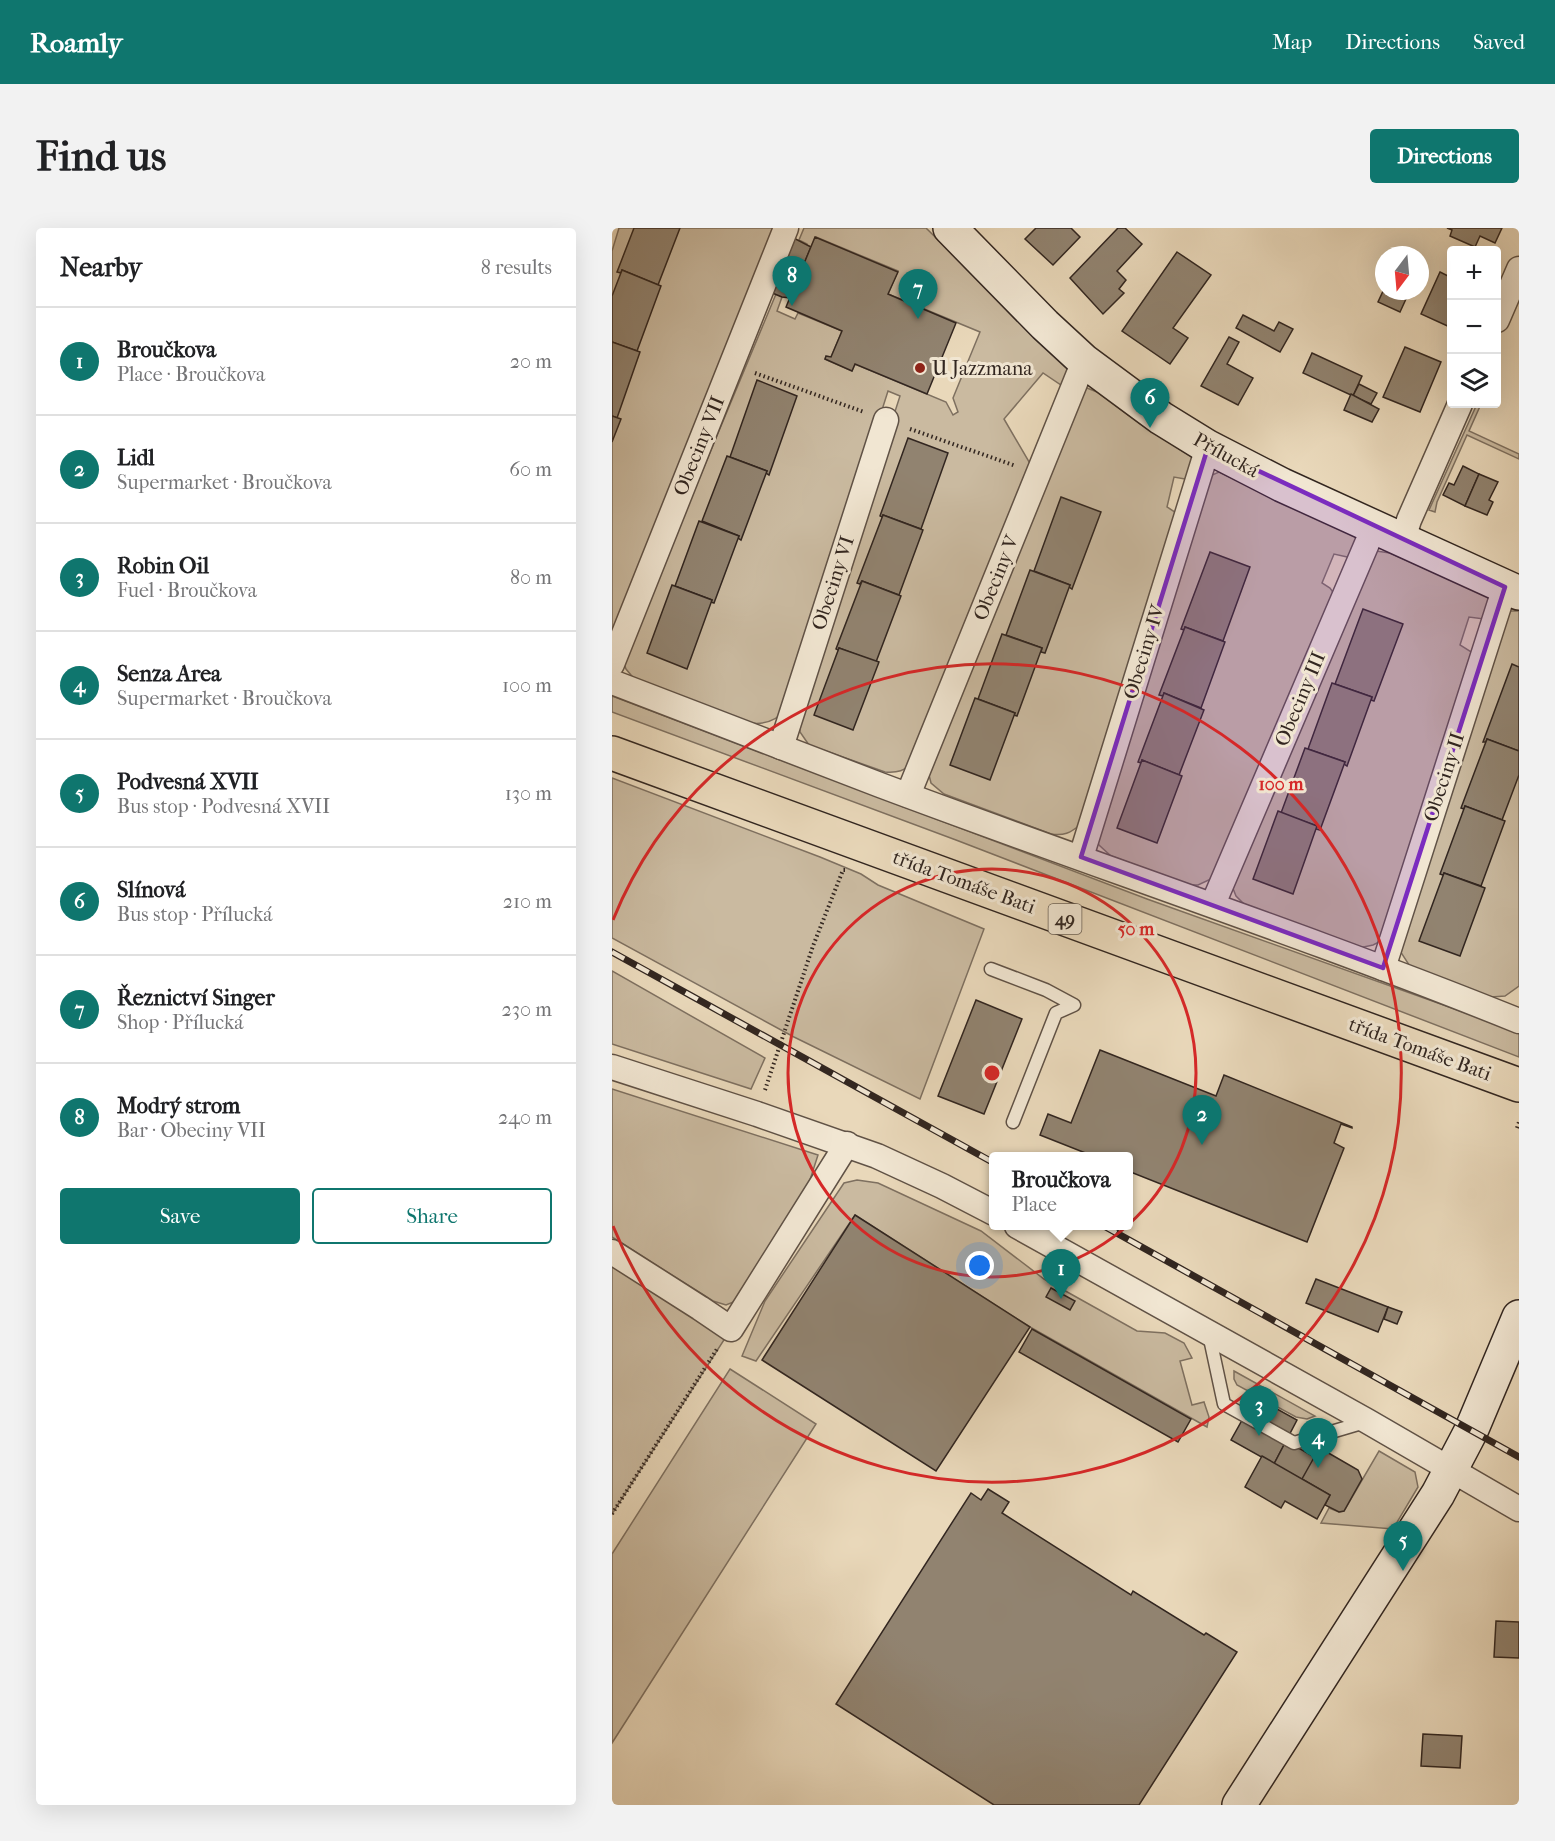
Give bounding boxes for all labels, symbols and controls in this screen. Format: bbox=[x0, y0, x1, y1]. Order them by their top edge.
text: Roamly bbox=[30, 26, 122, 59]
text: Map bbox=[1272, 30, 1312, 54]
text: Directions bbox=[1345, 30, 1440, 54]
text: Saved bbox=[1473, 30, 1525, 54]
button: Directions bbox=[1370, 129, 1519, 183]
text: Find us bbox=[36, 132, 166, 181]
north arrow bbox=[1375, 246, 1429, 300]
map controls bbox=[1447, 246, 1501, 408]
button: + bbox=[1447, 246, 1501, 300]
text: Nearby bbox=[60, 252, 142, 283]
text: 8 results bbox=[481, 256, 552, 279]
pin: 8 bbox=[772, 256, 812, 306]
pin: 7 bbox=[898, 270, 938, 319]
button: − bbox=[1447, 300, 1501, 354]
text: Broučkova bbox=[117, 337, 216, 363]
text: 1 bbox=[76, 350, 83, 373]
text: 20 m bbox=[510, 350, 552, 373]
button: layers bbox=[1447, 354, 1501, 408]
place label: U Jazzmana bbox=[932, 357, 1033, 380]
marker: U Jazzmana bbox=[913, 361, 927, 375]
text: Place · Broučkova bbox=[117, 363, 265, 386]
pin: 6 bbox=[1130, 378, 1170, 428]
street label: Obeciny VII bbox=[669, 393, 729, 499]
street label: Přílucká bbox=[1189, 428, 1263, 483]
text: Lidl bbox=[117, 445, 155, 471]
text: 2 bbox=[74, 458, 85, 481]
text: 60 m bbox=[509, 458, 552, 481]
text: Supermarket · Broučkova bbox=[117, 471, 332, 494]
street label: Obeciny V bbox=[968, 531, 1024, 624]
street label: Obeciny VI bbox=[807, 533, 859, 633]
text: Robin Oil bbox=[117, 553, 209, 579]
text: 3 bbox=[75, 566, 84, 589]
text: 80 m bbox=[510, 566, 552, 589]
text: Fuel · Broučkova bbox=[117, 579, 257, 602]
street label: Obeciny IV bbox=[1119, 601, 1170, 702]
street label: Obeciny III bbox=[1270, 648, 1330, 750]
text: Senza Area bbox=[117, 661, 221, 687]
text: 4 bbox=[74, 674, 85, 697]
text: 100 m bbox=[502, 674, 552, 697]
text: Supermarket · Broučkova bbox=[117, 687, 332, 710]
street label: Obeciny II bbox=[1419, 729, 1469, 825]
text: Podvesná XVII bbox=[117, 769, 259, 795]
text: 100 m bbox=[1258, 774, 1305, 795]
text: 5 bbox=[75, 782, 84, 805]
text: 130 m bbox=[505, 782, 552, 805]
text: Bus stop · Podvesná XVII bbox=[117, 795, 330, 818]
street label: třída Tomáše Bati bbox=[889, 845, 1039, 919]
text: Slínová bbox=[117, 877, 185, 903]
text: 6 bbox=[74, 890, 85, 913]
text: 210 m bbox=[503, 890, 552, 913]
text: Bus stop · Přílucká bbox=[117, 903, 273, 926]
road number: 49 bbox=[1048, 904, 1082, 934]
text: 50 m bbox=[1118, 919, 1155, 940]
text: Řeznictví Singer bbox=[117, 985, 275, 1011]
text: 7 bbox=[75, 998, 84, 1021]
text: 230 m bbox=[502, 998, 552, 1021]
text: Shop · Přílucká bbox=[117, 1011, 243, 1034]
street label: třída Tomáše Bati bbox=[1345, 1012, 1495, 1086]
centre of rings bbox=[982, 1063, 1002, 1083]
text: Modrý strom bbox=[117, 1093, 240, 1119]
pin: 2 bbox=[1182, 1096, 1222, 1145]
text: 8 bbox=[74, 1106, 85, 1129]
text: 240 m bbox=[498, 1106, 552, 1129]
text: Bar · Obeciny VII bbox=[117, 1119, 266, 1142]
popup bbox=[989, 1152, 1133, 1230]
text: Broučkova bbox=[1011, 1167, 1111, 1193]
button: Save bbox=[60, 1188, 300, 1244]
button: Share bbox=[312, 1188, 552, 1244]
text: Place bbox=[1011, 1193, 1057, 1216]
pin: 1 bbox=[1042, 1250, 1080, 1299]
your location bbox=[965, 1251, 994, 1280]
pin: 3 bbox=[1240, 1386, 1278, 1436]
pin: 4 bbox=[1298, 1418, 1338, 1468]
pin: 5 bbox=[1384, 1522, 1422, 1571]

